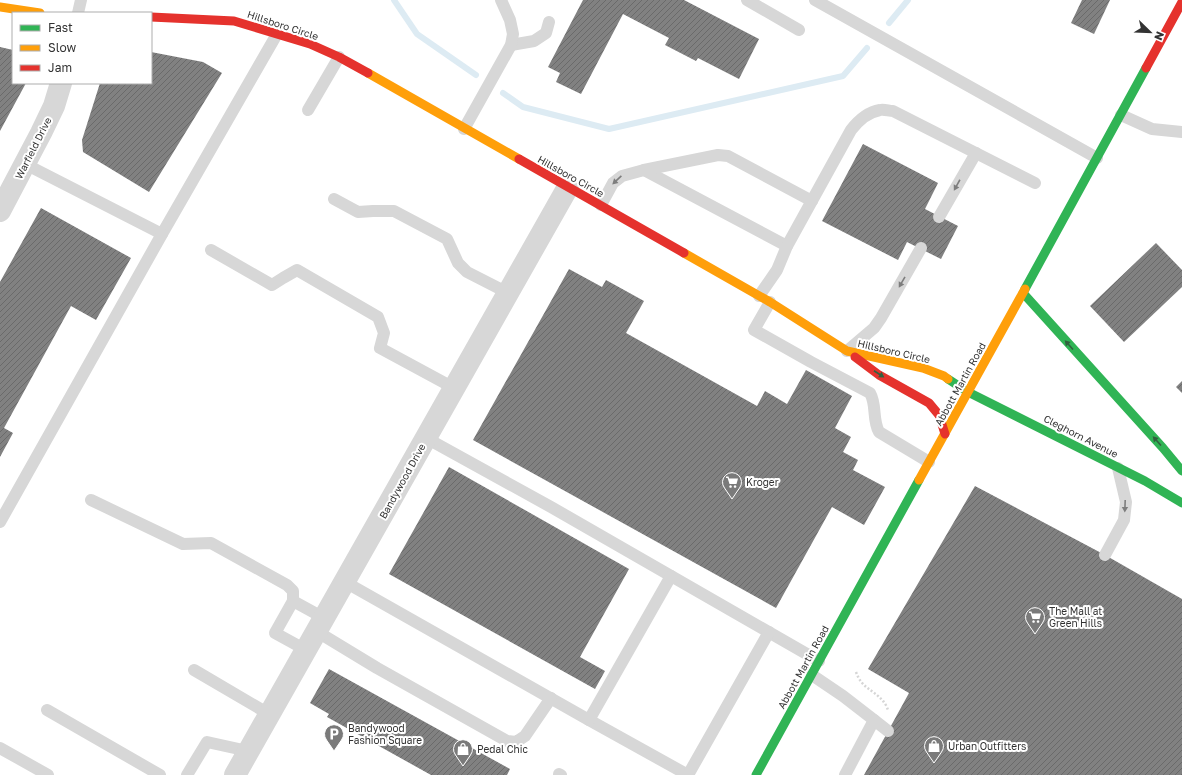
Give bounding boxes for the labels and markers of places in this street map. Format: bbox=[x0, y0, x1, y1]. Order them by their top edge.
supermarket icon: Kroger bbox=[721, 471, 743, 499]
place label: Kroger bbox=[746, 476, 779, 488]
place label: The Mall at Green Hills bbox=[1049, 605, 1102, 629]
supermarket icon: The Mall at Green Hills bbox=[1024, 606, 1046, 634]
place label: Bandywood Fashion Square bbox=[348, 722, 422, 746]
parking icon: Bandywood Fashion Square bbox=[323, 723, 345, 751]
shop icon: Urban Outfitters bbox=[923, 735, 945, 763]
shop icon: Pedal Chic bbox=[452, 738, 474, 766]
place label: Urban Outfitters bbox=[948, 740, 1026, 752]
place label: Pedal Chic bbox=[477, 743, 528, 755]

